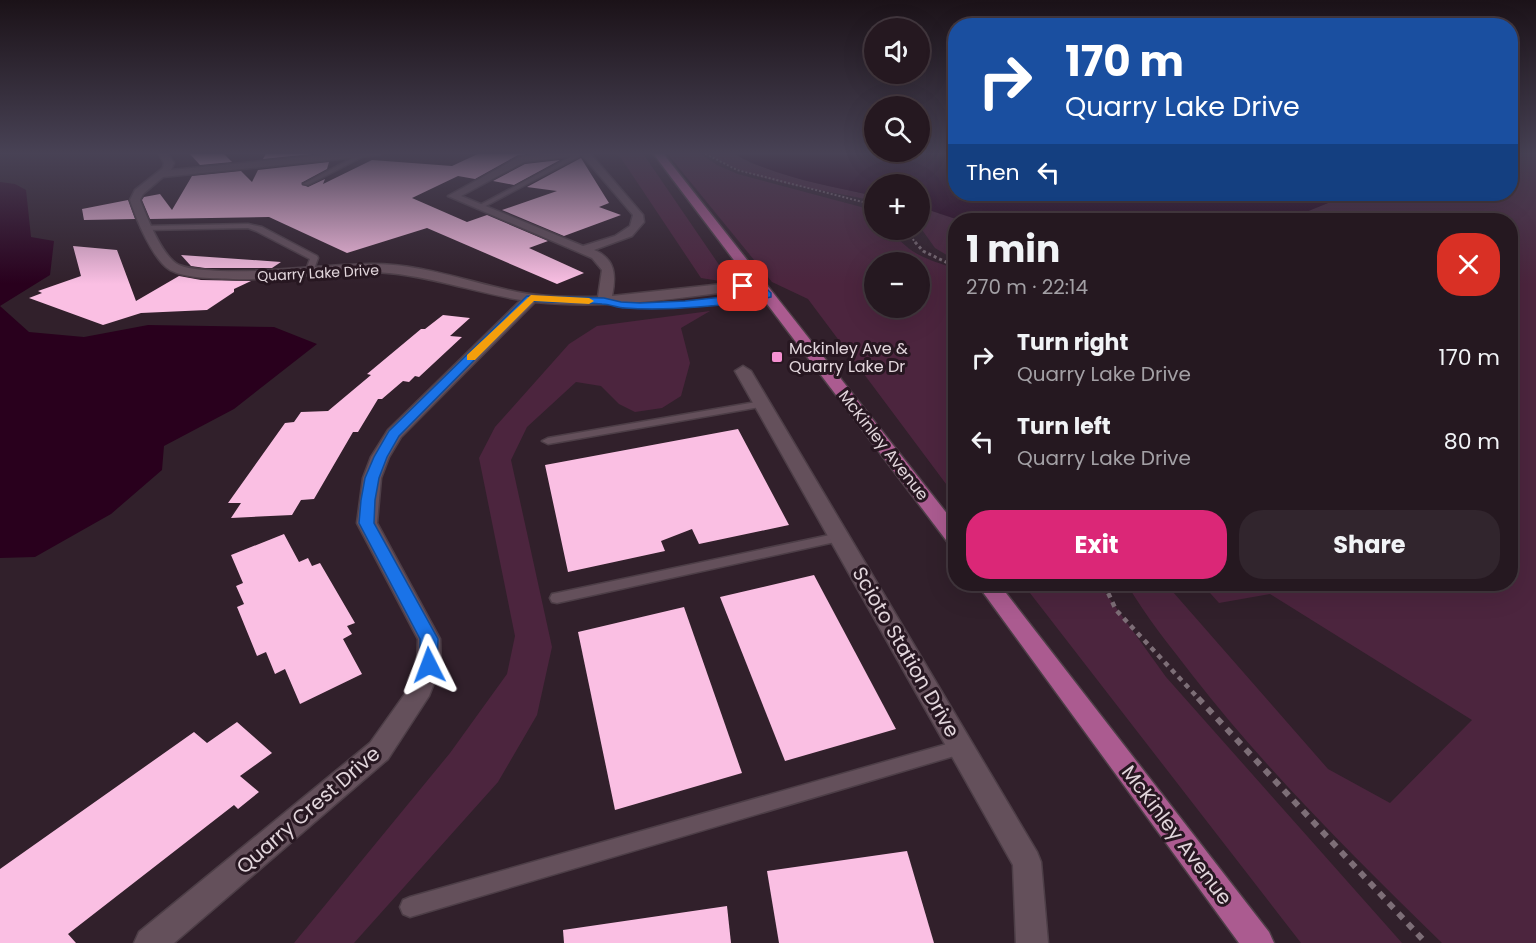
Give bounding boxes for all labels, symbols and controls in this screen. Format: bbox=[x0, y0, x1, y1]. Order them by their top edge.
map controls bbox=[864, 18, 930, 318]
button: sound bbox=[864, 18, 930, 84]
text: 170 m bbox=[1065, 32, 1184, 91]
icon: right bbox=[966, 42, 1044, 120]
text: Quarry Lake Drive bbox=[1065, 88, 1300, 125]
button: search bbox=[864, 96, 930, 162]
icon: left bbox=[1032, 156, 1065, 189]
text: Then bbox=[966, 157, 1020, 188]
button: + bbox=[864, 174, 930, 240]
text: 1 min bbox=[966, 224, 1060, 275]
button: close bbox=[1437, 233, 1500, 296]
button: − bbox=[864, 252, 930, 318]
street label: Quarry Lake Drive bbox=[257, 260, 380, 286]
pin bbox=[717, 260, 768, 311]
icon: arrive bbox=[726, 269, 759, 302]
text: 270 m · 22:14 bbox=[966, 273, 1088, 301]
text: Turn right bbox=[1017, 327, 1128, 358]
place label: Mckinley Ave & Quarry Lake Dr bbox=[789, 337, 908, 378]
icon: right bbox=[966, 341, 999, 374]
text: 170 m bbox=[1439, 342, 1500, 373]
marker: Mckinley Ave & Quarry Lake Dr bbox=[770, 350, 784, 364]
text: Quarry Lake Drive bbox=[1017, 360, 1191, 388]
street label: McKinley Avenue bbox=[833, 385, 934, 505]
text: Turn left bbox=[1017, 411, 1111, 442]
icon: left bbox=[966, 425, 999, 458]
text: 80 m bbox=[1444, 426, 1500, 457]
text: Quarry Lake Drive bbox=[1017, 444, 1191, 472]
button: Exit bbox=[966, 510, 1227, 579]
button: Share bbox=[1239, 510, 1500, 579]
street label: Scioto Station Drive bbox=[846, 561, 966, 743]
position arrow bbox=[397, 633, 461, 697]
street label: Quarry Crest Drive bbox=[230, 740, 386, 880]
street label: McKinley Avenue bbox=[1115, 759, 1239, 911]

